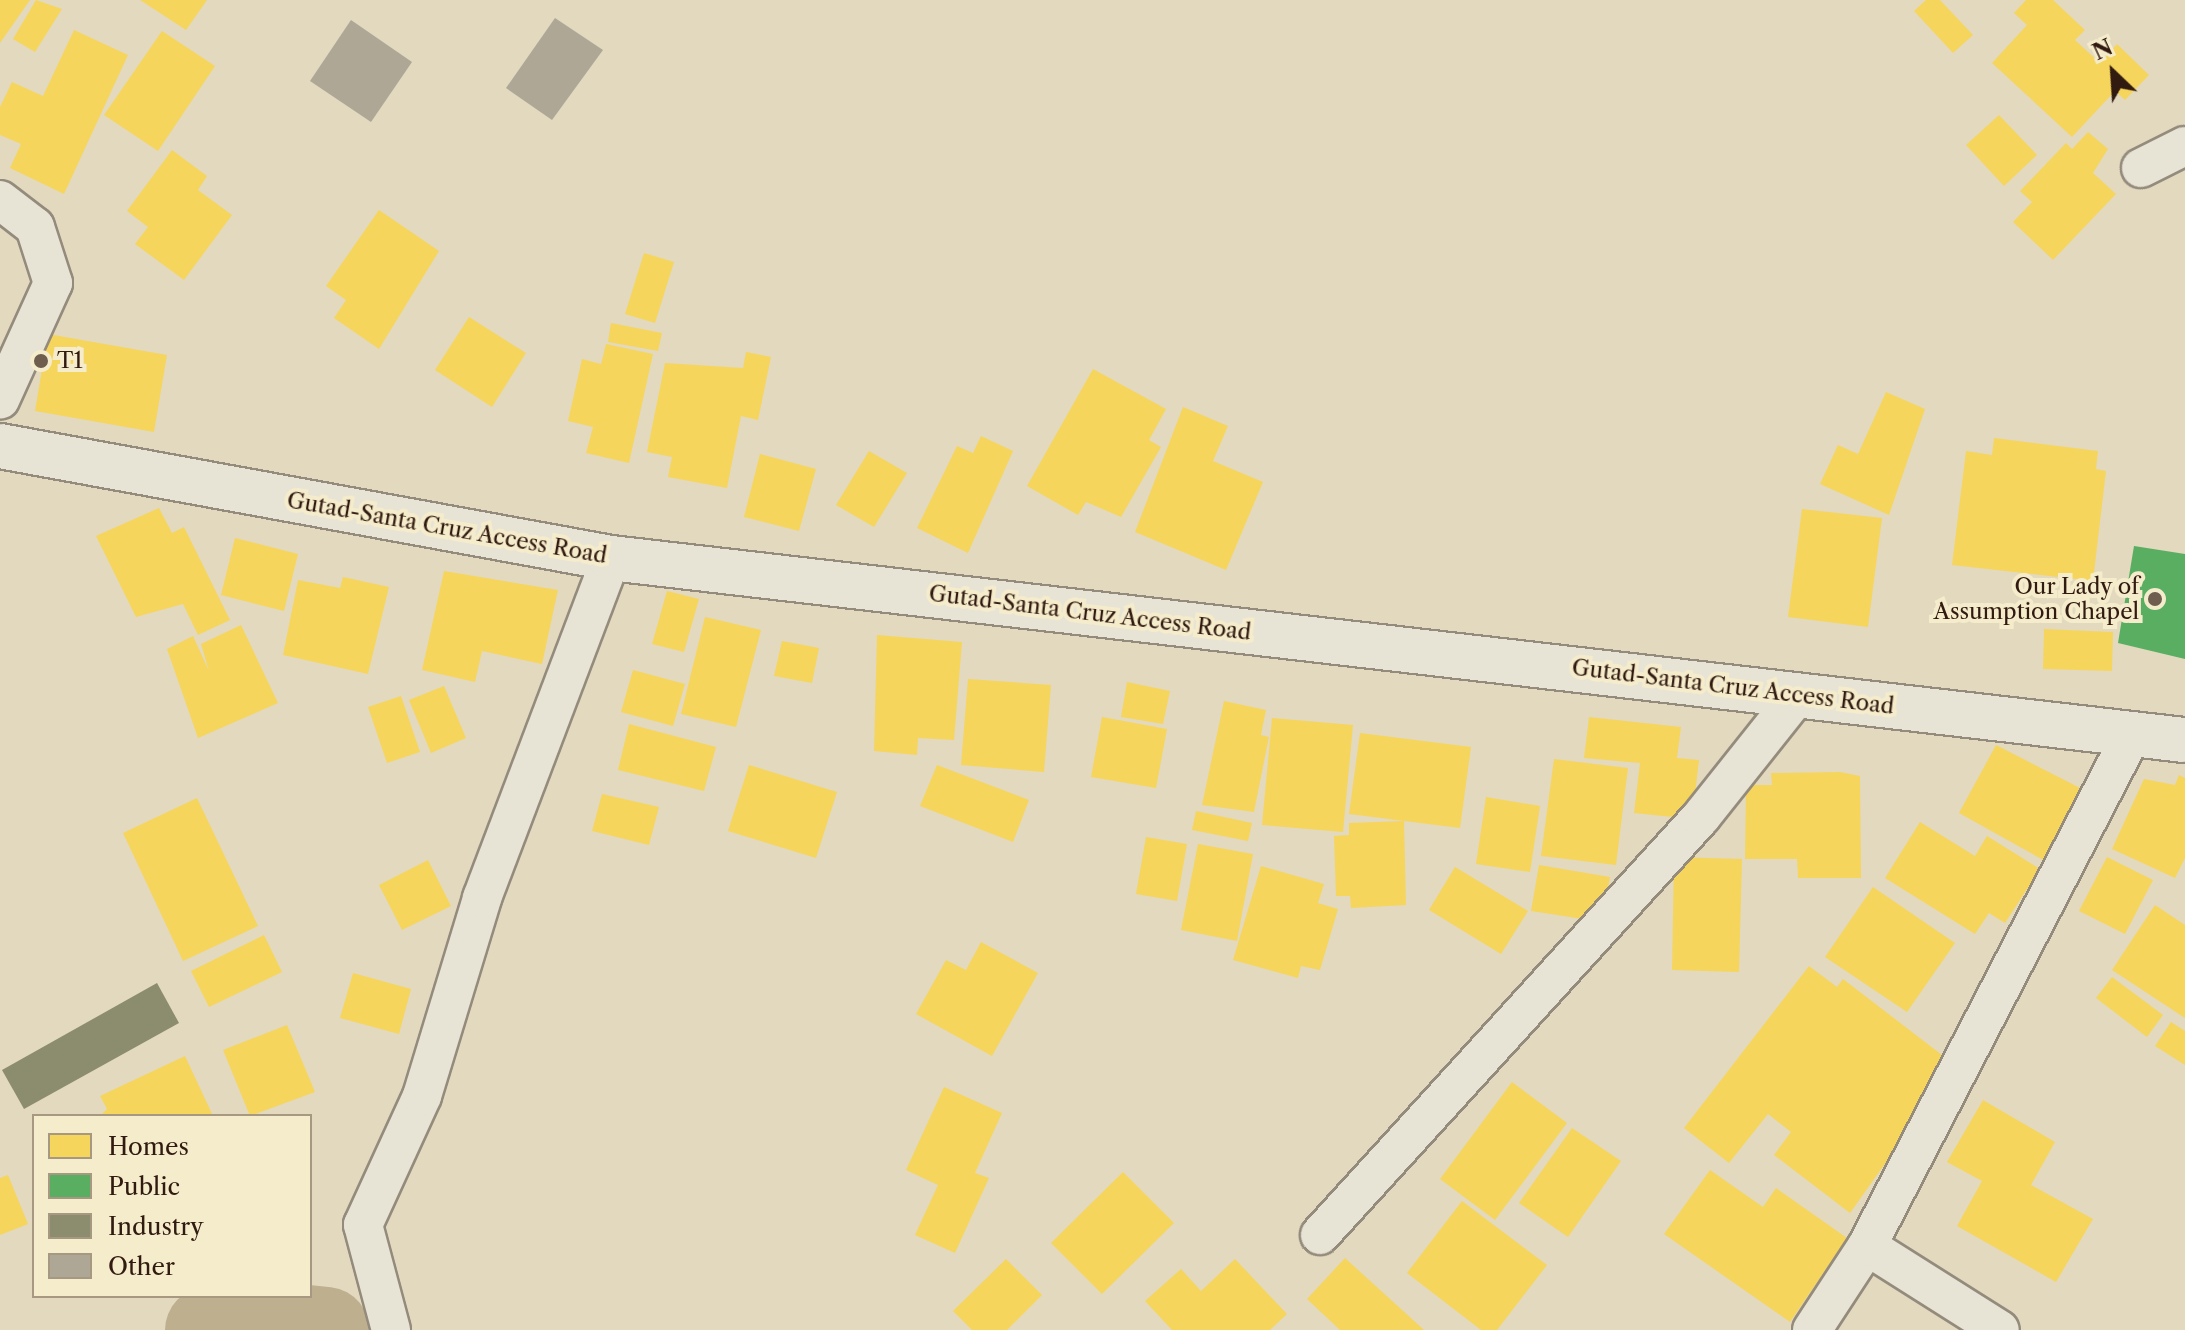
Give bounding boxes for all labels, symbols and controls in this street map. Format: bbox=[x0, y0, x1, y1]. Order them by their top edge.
north arrow bbox=[2073, 32, 2153, 112]
text: N bbox=[2088, 34, 2117, 66]
place label: T1 bbox=[57, 348, 83, 374]
marker: T1 bbox=[32, 352, 50, 370]
street label: Gutad-Santa Cruz Access Road bbox=[284, 487, 610, 569]
place label: Our Lady of Assumption Chapel bbox=[1934, 573, 2139, 624]
street label: Gutad-Santa Cruz Access Road bbox=[927, 580, 1253, 646]
marker: Our Lady of Assumption Chapel bbox=[2146, 590, 2164, 608]
street label: Gutad-Santa Cruz Access Road bbox=[1570, 654, 1896, 720]
legend bbox=[32, 1114, 312, 1298]
text: Homes bbox=[108, 1132, 189, 1161]
text: Public bbox=[108, 1172, 180, 1201]
text: Industry bbox=[108, 1212, 204, 1241]
text: Other bbox=[108, 1252, 175, 1281]

